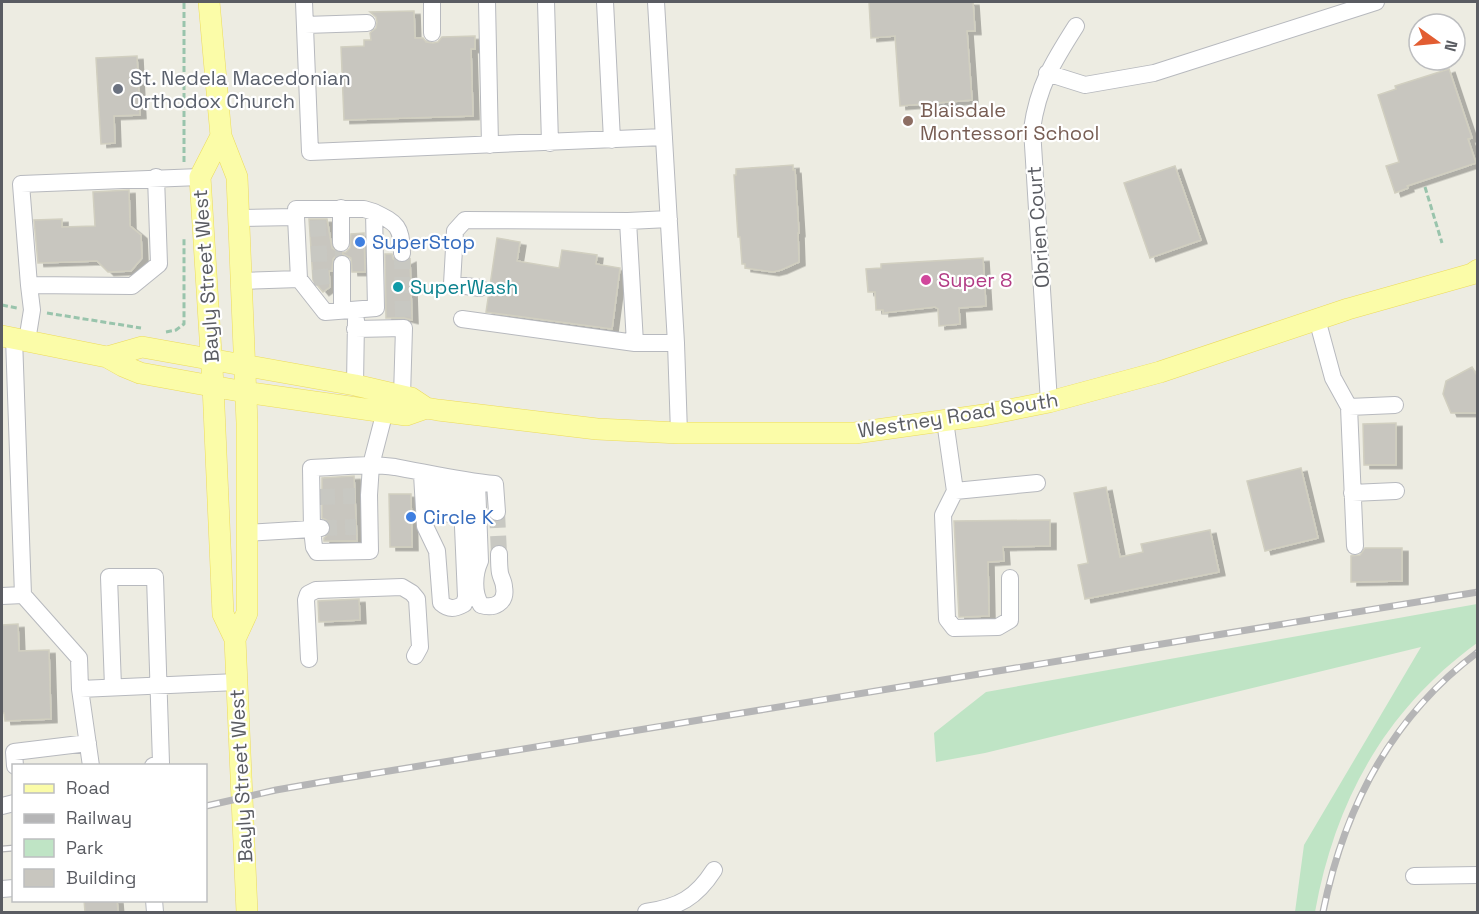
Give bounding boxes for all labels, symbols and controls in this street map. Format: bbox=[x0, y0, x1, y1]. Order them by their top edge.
north arrow bbox=[1407, 12, 1467, 72]
text: N bbox=[1439, 38, 1463, 54]
place label: St. Nedela Macedonian Orthodox Church bbox=[130, 65, 351, 114]
marker: St. Nedela Macedonian Orthodox Church bbox=[111, 82, 125, 96]
place label: Blaisdale Montessori School bbox=[920, 97, 1099, 146]
marker: Blaisdale Montessori School bbox=[901, 114, 915, 128]
street label: Obrien Court bbox=[1021, 165, 1055, 289]
street label: Bayly Street West bbox=[187, 188, 225, 364]
place label: SuperStop bbox=[372, 229, 475, 255]
marker: SuperStop bbox=[353, 235, 367, 249]
place label: Super 8 bbox=[938, 267, 1012, 293]
marker: Super 8 bbox=[919, 273, 933, 287]
place label: SuperWash bbox=[410, 274, 518, 300]
marker: SuperWash bbox=[391, 280, 405, 294]
street label: Westney Road South bbox=[856, 386, 1060, 444]
place label: Circle K bbox=[423, 504, 494, 530]
marker: Circle K bbox=[404, 510, 418, 524]
street label: Bayly Street West bbox=[223, 689, 259, 863]
legend bbox=[12, 764, 207, 902]
text: Road bbox=[66, 776, 110, 799]
text: Railway bbox=[66, 806, 132, 829]
text: Park bbox=[66, 836, 104, 859]
text: Building bbox=[66, 866, 136, 889]

